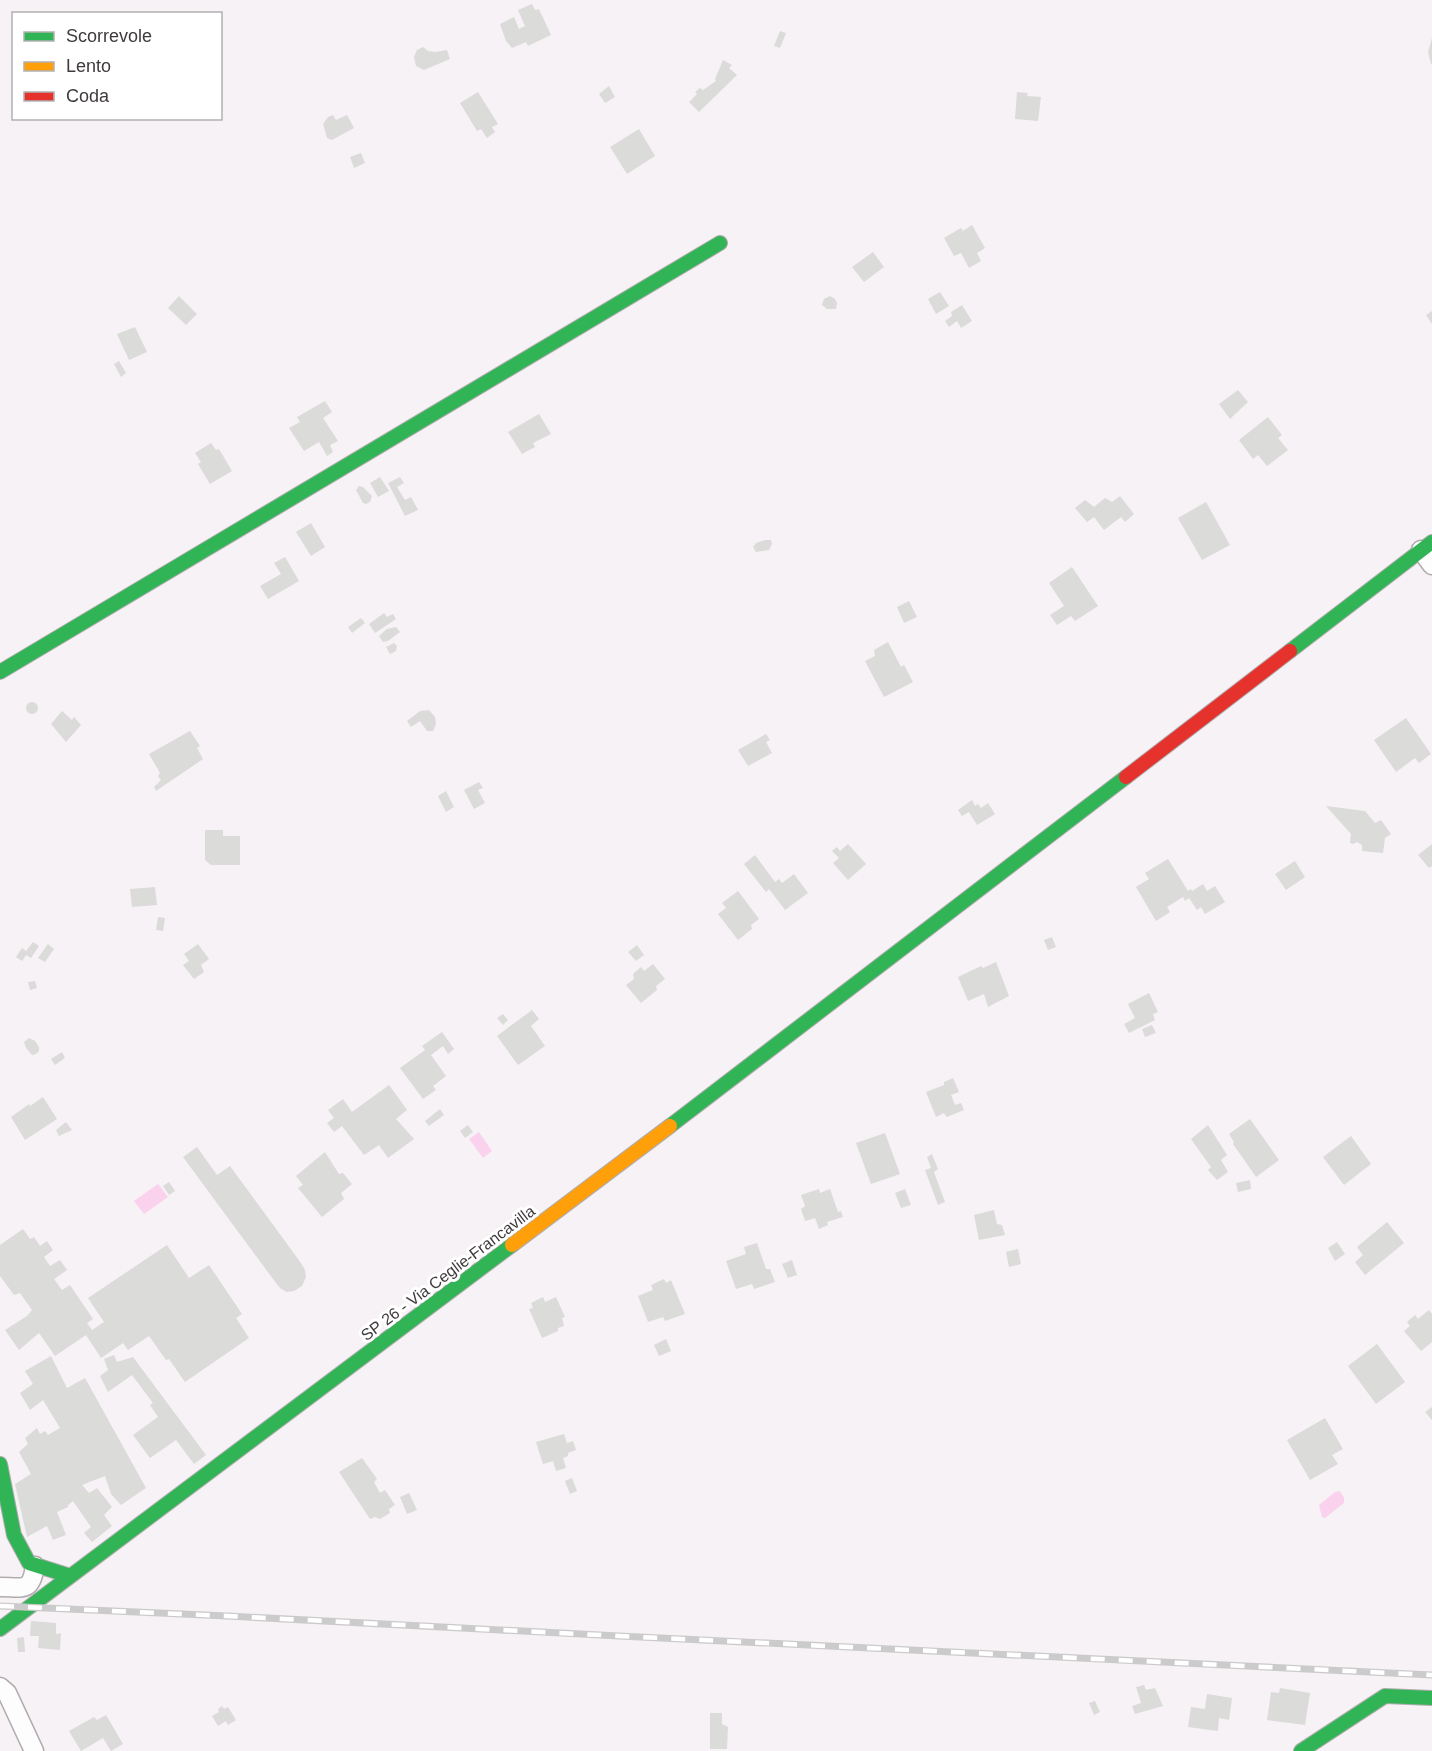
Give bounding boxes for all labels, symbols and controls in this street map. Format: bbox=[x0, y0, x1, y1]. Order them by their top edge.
legend bbox=[12, 12, 222, 120]
text: Scorrevole bbox=[66, 26, 152, 46]
text: Lento bbox=[66, 56, 111, 76]
text: Coda bbox=[66, 86, 110, 106]
street label: SP 26 - Via Ceglie-Francavilla bbox=[358, 1202, 538, 1344]

